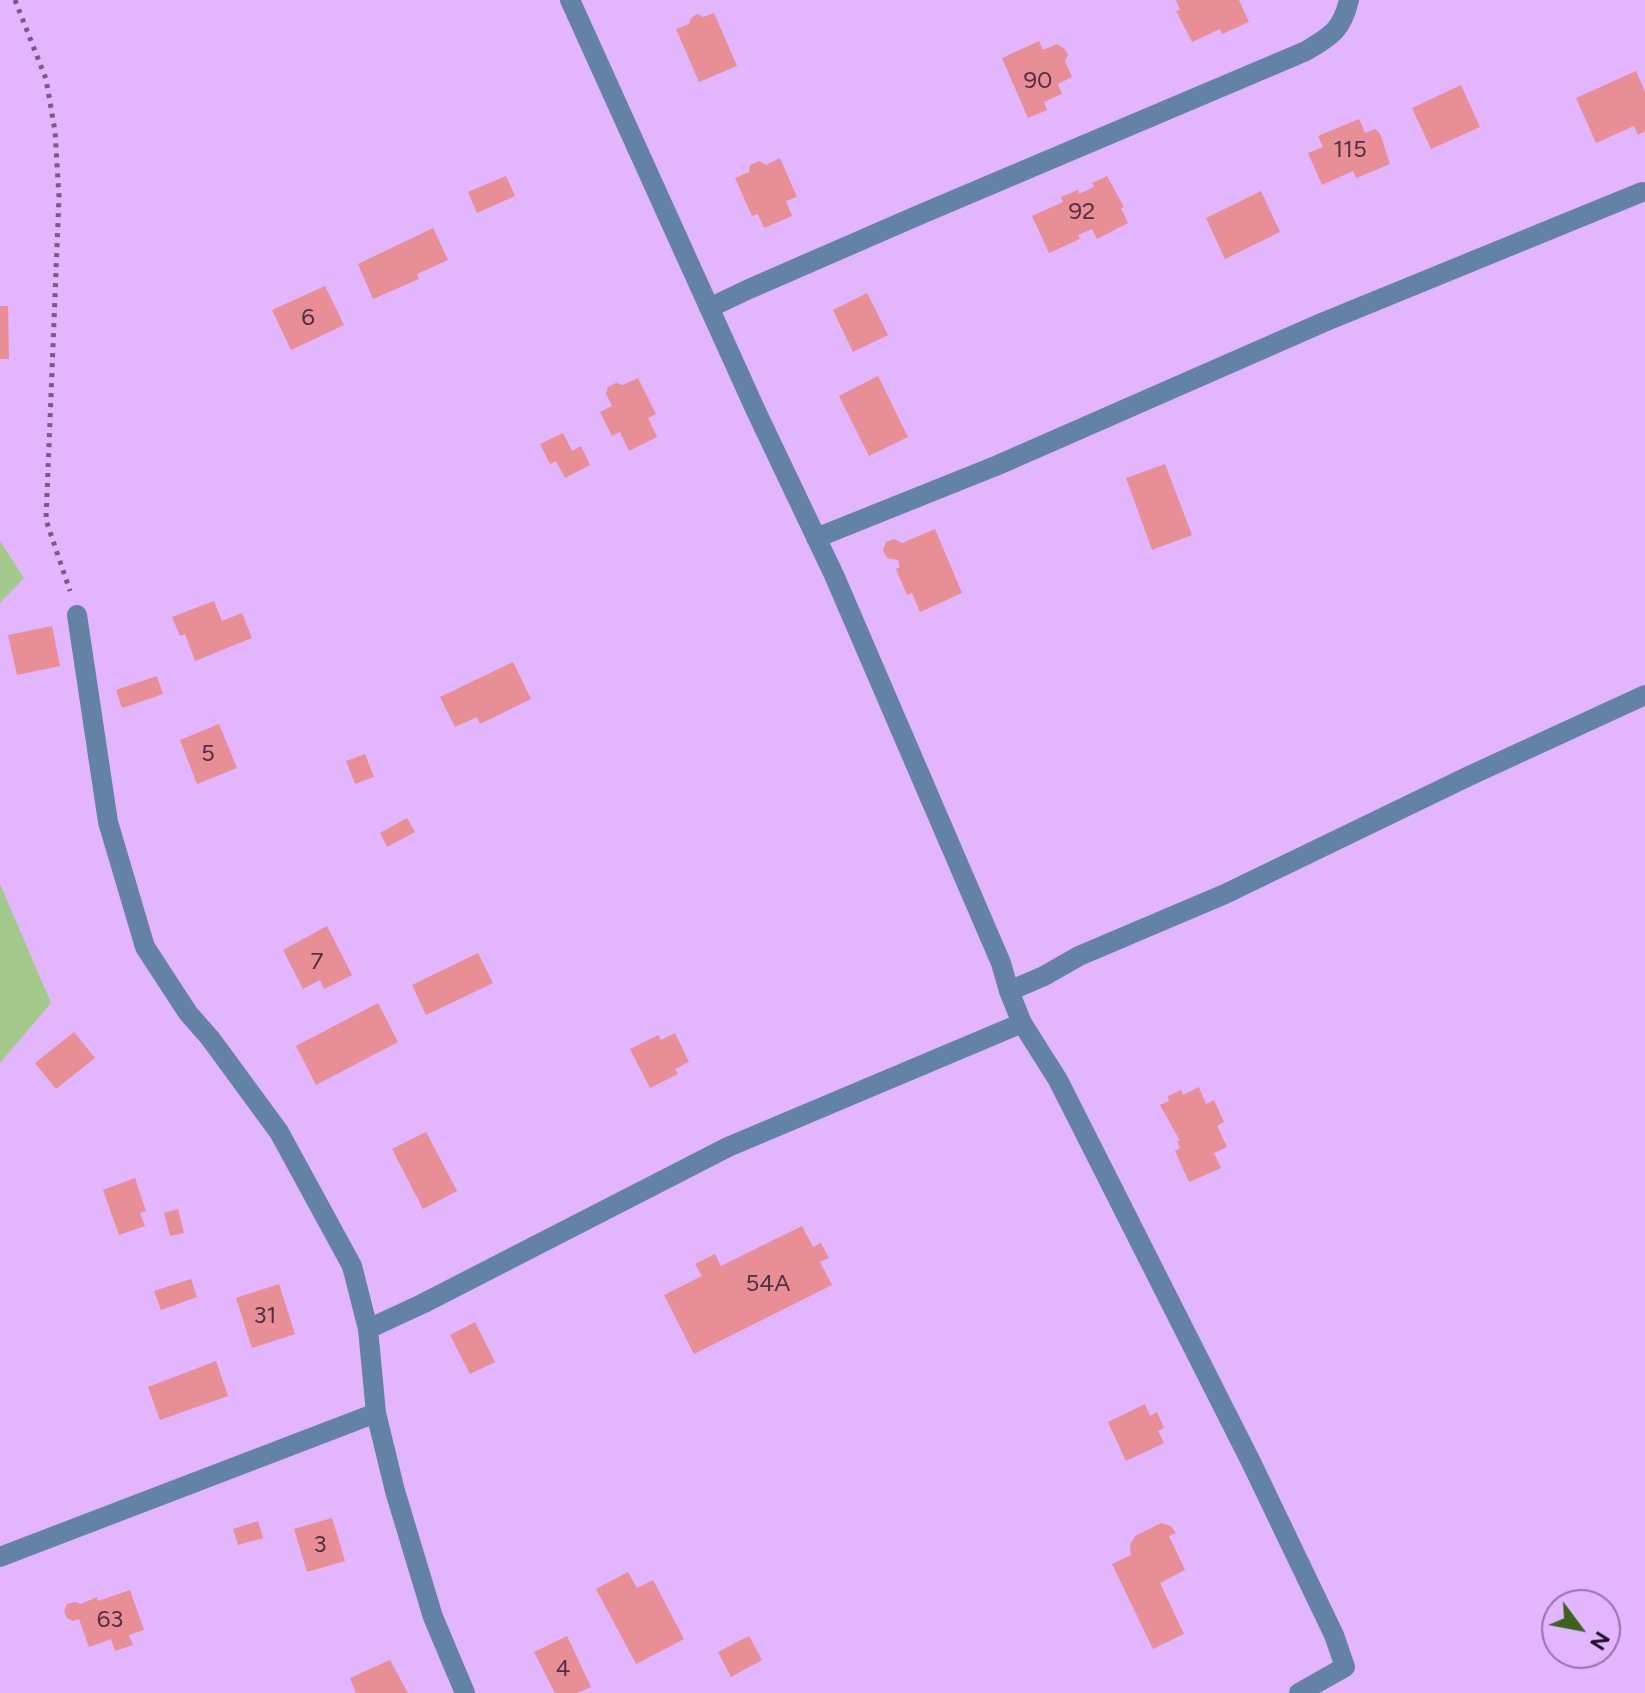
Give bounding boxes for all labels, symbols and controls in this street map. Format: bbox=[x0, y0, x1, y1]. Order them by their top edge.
house number: 90 bbox=[1024, 67, 1052, 95]
house number: 115 bbox=[1333, 136, 1367, 164]
house number: 92 bbox=[1069, 198, 1095, 226]
house number: 6 bbox=[301, 304, 315, 332]
house number: 5 bbox=[201, 740, 215, 768]
house number: 7 bbox=[311, 948, 323, 976]
house number: 54A bbox=[746, 1270, 790, 1298]
house number: 31 bbox=[254, 1302, 276, 1330]
house number: 3 bbox=[313, 1531, 327, 1559]
north arrow bbox=[1541, 1589, 1621, 1669]
house number: 63 bbox=[97, 1606, 123, 1634]
text: N bbox=[1584, 1627, 1616, 1655]
house number: 4 bbox=[556, 1655, 570, 1683]

